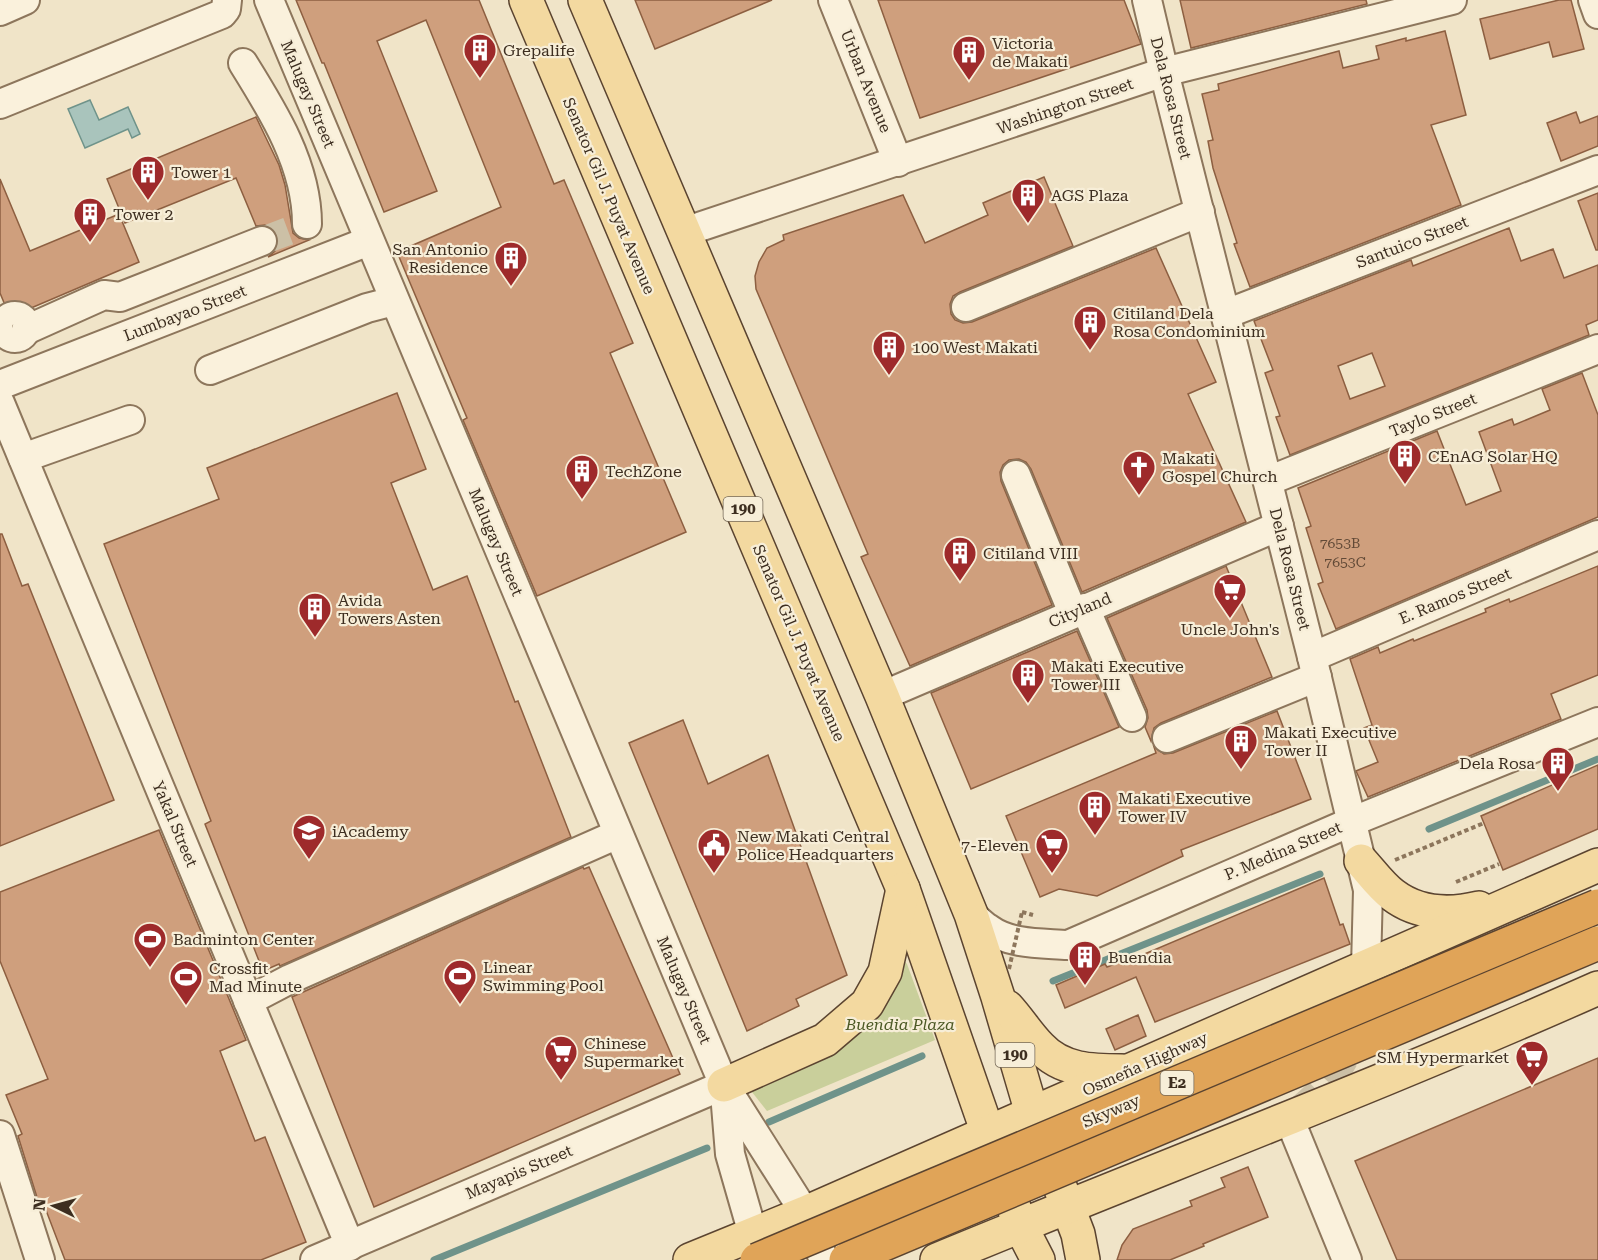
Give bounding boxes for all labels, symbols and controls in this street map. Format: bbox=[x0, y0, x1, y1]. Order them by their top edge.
street label: Urban Avenue bbox=[837, 27, 895, 136]
building icon: Grepalife bbox=[462, 32, 498, 79]
building icon: Victoria de Makati bbox=[951, 34, 987, 81]
place label: Victoria de Makati bbox=[992, 34, 1068, 71]
street label: Dela Rosa Street bbox=[1147, 35, 1195, 161]
street label: Malugay Street bbox=[277, 37, 339, 151]
place label: Grepalife bbox=[503, 41, 575, 60]
street label: Washington Street bbox=[994, 74, 1136, 138]
street label: Senator Gil J. Puyat Avenue bbox=[559, 95, 659, 297]
building icon: Tower 1 bbox=[130, 154, 166, 201]
place label: Tower 1 bbox=[171, 163, 231, 182]
building icon: AGS Plaza bbox=[1010, 177, 1046, 224]
place label: AGS Plaza bbox=[1051, 186, 1129, 205]
building icon: Tower 2 bbox=[72, 196, 108, 243]
place label: Tower 2 bbox=[113, 205, 173, 224]
street label: Santuico Street bbox=[1353, 212, 1471, 272]
place label: San Antonio Residence bbox=[393, 240, 488, 277]
building icon: San Antonio Residence bbox=[493, 240, 529, 287]
street label: Lumbayao Street bbox=[121, 281, 249, 345]
building icon: Citiland Dela Rosa Condominium bbox=[1072, 304, 1108, 351]
place label: Citiland Dela Rosa Condominium bbox=[1113, 304, 1266, 341]
building icon: 100 West Makati bbox=[871, 329, 907, 376]
place label: 100 West Makati bbox=[912, 338, 1038, 357]
street label: Taylo Street bbox=[1387, 389, 1479, 441]
building icon: CEnAG Solar HQ bbox=[1387, 438, 1423, 485]
place label: CEnAG Solar HQ bbox=[1428, 447, 1558, 466]
church icon: Makati Gospel Church bbox=[1121, 449, 1157, 496]
place label: Makati Gospel Church bbox=[1162, 449, 1278, 486]
building icon: TechZone bbox=[564, 453, 600, 500]
place label: TechZone bbox=[605, 462, 682, 481]
street label: Malugay Street bbox=[465, 485, 527, 599]
road number: 190 bbox=[724, 497, 762, 521]
street label: Dela Rosa Street bbox=[1266, 506, 1314, 632]
building icon: Citiland VIII bbox=[942, 535, 978, 582]
house number: 7653B bbox=[1320, 535, 1360, 551]
street label: Senator Gil J. Puyat Avenue bbox=[749, 542, 849, 744]
place label: Citiland VIII bbox=[983, 544, 1078, 563]
house number: 7653C bbox=[1324, 554, 1366, 570]
street label: E. Ramos Street bbox=[1396, 564, 1514, 628]
supermarket icon: Uncle John's bbox=[1212, 572, 1248, 619]
street label: Cityland bbox=[1046, 588, 1114, 632]
building icon: Avida Towers Asten bbox=[297, 591, 333, 638]
place label: Avida Towers Asten bbox=[338, 591, 441, 628]
place label: Uncle John's bbox=[1181, 620, 1280, 639]
building icon: Makati Executive Tower III bbox=[1010, 657, 1046, 704]
place label: Makati Executive Tower III bbox=[1051, 657, 1184, 694]
building icon: Makati Executive Tower II bbox=[1223, 723, 1259, 770]
place label: Makati Executive Tower II bbox=[1264, 723, 1397, 760]
building icon: Dela Rosa bbox=[1540, 745, 1576, 792]
place label: Dela Rosa bbox=[1459, 754, 1535, 773]
street label: Yakal Street bbox=[148, 778, 202, 870]
building icon: Makati Executive Tower IV bbox=[1077, 789, 1113, 836]
place label: Makati Executive Tower IV bbox=[1118, 789, 1251, 826]
school or university icon: iAcademy bbox=[291, 813, 327, 860]
street label: P. Medina Street bbox=[1221, 818, 1345, 884]
place label: iAcademy bbox=[332, 822, 409, 841]
public building icon: New Makati Central Police Headquarters bbox=[696, 827, 732, 874]
place label: New Makati Central Police Headquarters bbox=[737, 827, 894, 864]
supermarket icon: 7-Eleven bbox=[1034, 827, 1070, 874]
place label: 7-Eleven bbox=[961, 836, 1029, 855]
sports icon: Badminton Center bbox=[132, 921, 168, 968]
place label: Badminton Center bbox=[173, 930, 315, 949]
street label: Malugay Street bbox=[653, 933, 715, 1047]
building icon: Buendia bbox=[1067, 939, 1103, 986]
place label: Buendia bbox=[1108, 948, 1172, 967]
sports icon: Linear Swimming Pool bbox=[442, 958, 478, 1005]
place label: Linear Swimming Pool bbox=[483, 958, 604, 995]
sports icon: Crossfit Mad Minute bbox=[168, 959, 204, 1006]
place label: Crossfit Mad Minute bbox=[209, 959, 302, 996]
park label: Buendia Plaza bbox=[844, 1015, 955, 1034]
street label: Osmeña Highway bbox=[1079, 1028, 1211, 1100]
supermarket icon: Chinese Supermarket bbox=[543, 1034, 579, 1081]
place label: Chinese Supermarket bbox=[584, 1034, 684, 1071]
supermarket icon: SM Hypermarket bbox=[1514, 1039, 1550, 1086]
road number: 190 bbox=[996, 1043, 1034, 1067]
place label: SM Hypermarket bbox=[1377, 1048, 1509, 1067]
road number: E2 bbox=[1160, 1071, 1194, 1095]
street label: Skyway bbox=[1079, 1090, 1143, 1132]
street label: Mayapis Street bbox=[463, 1141, 575, 1203]
north arrow bbox=[24, 1176, 84, 1236]
text: N bbox=[30, 1198, 50, 1212]

